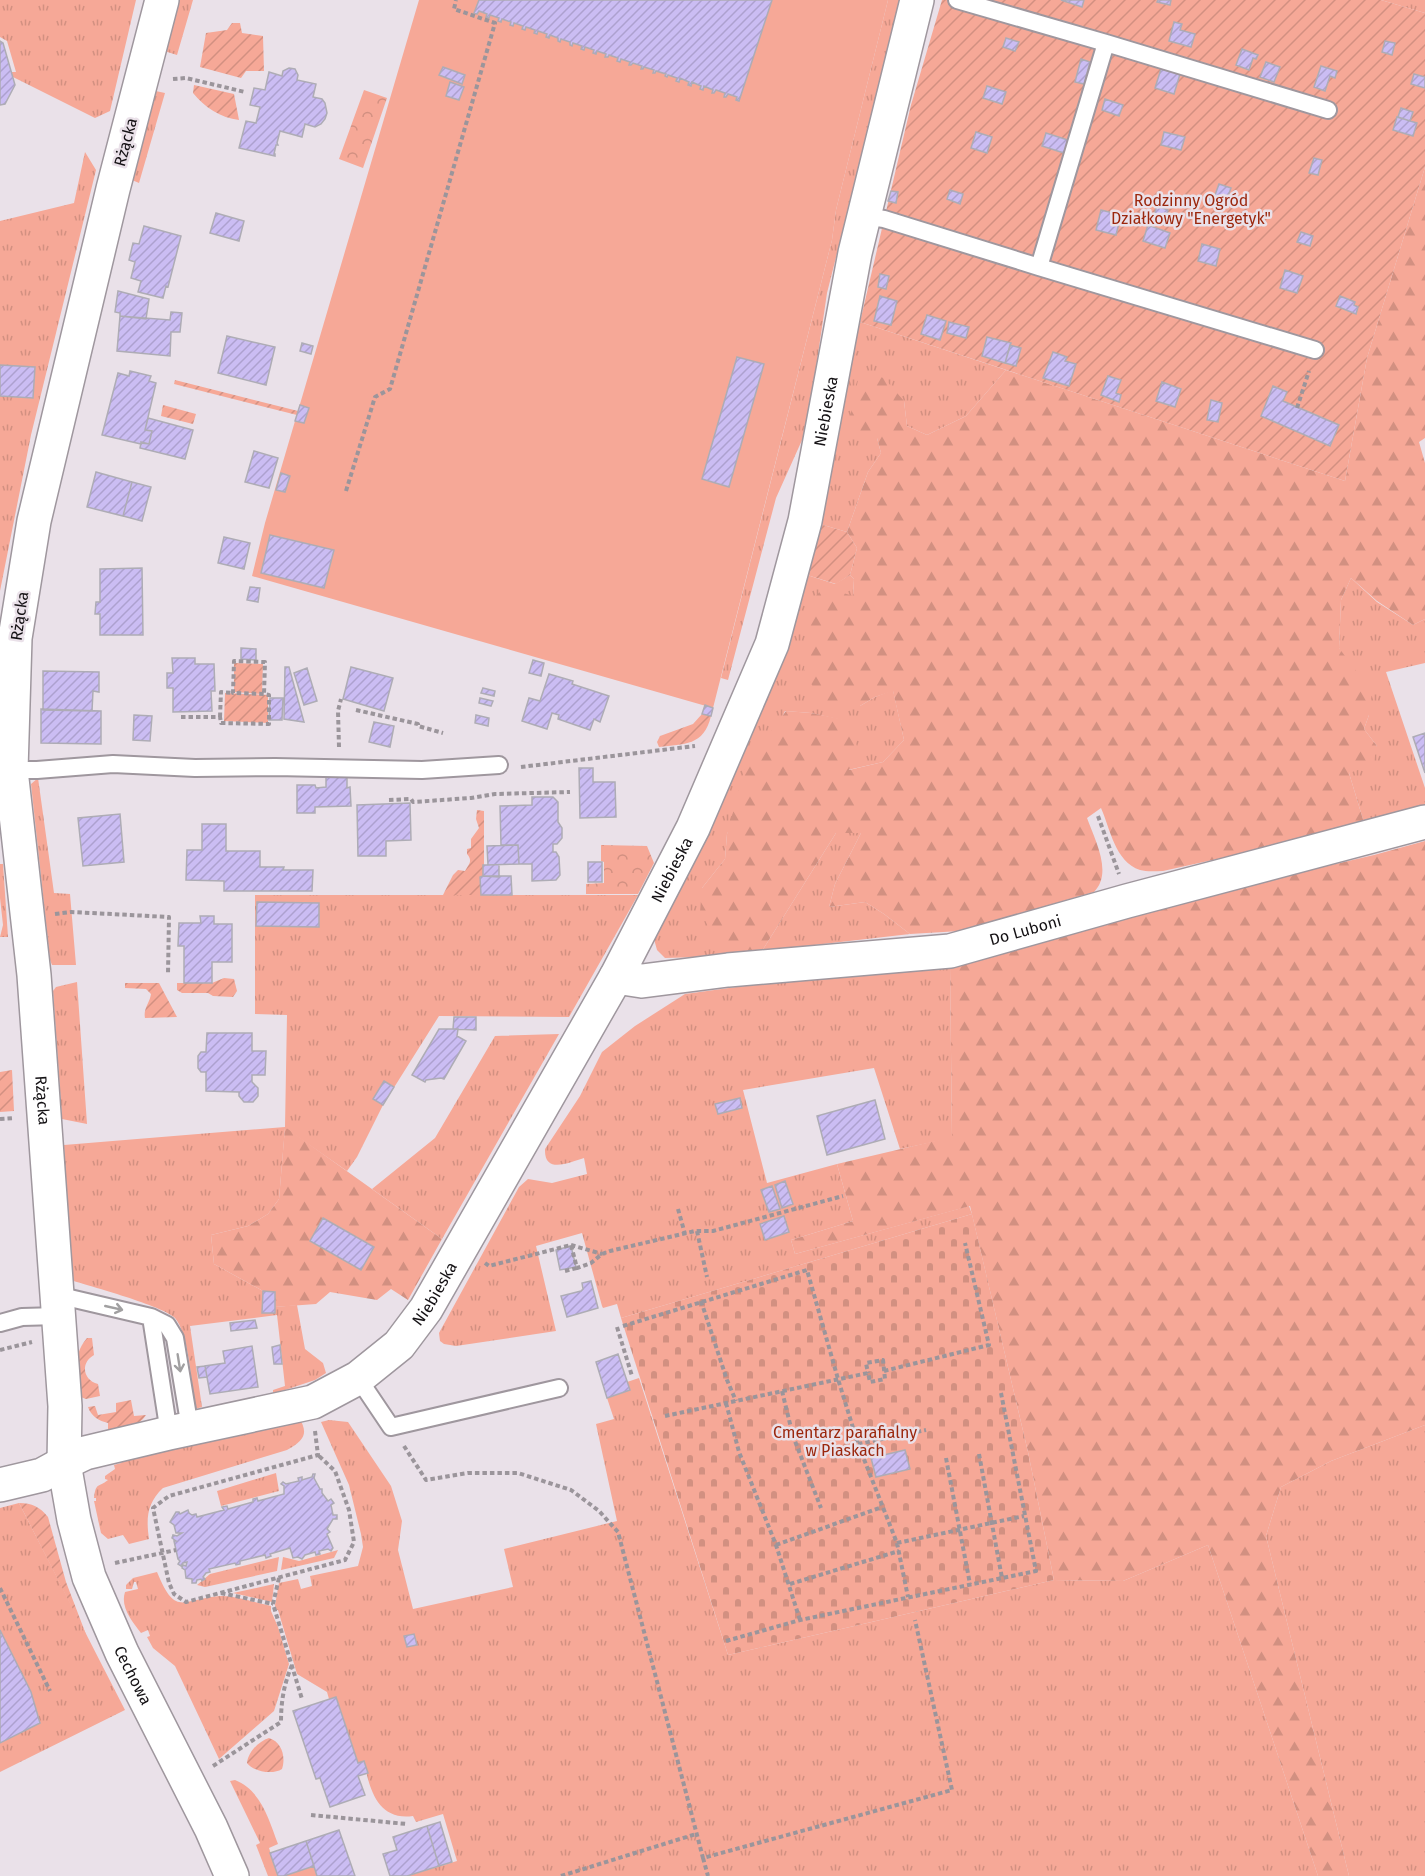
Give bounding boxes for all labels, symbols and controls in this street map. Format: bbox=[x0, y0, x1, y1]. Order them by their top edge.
street label: Rżącka bbox=[110, 116, 142, 169]
park label: Rodzinny Ogród Działkowy "Energetyk" bbox=[1111, 191, 1271, 228]
street label: Niebieska bbox=[810, 375, 842, 448]
street label: Rżącka bbox=[7, 590, 33, 642]
street label: Niebieska bbox=[647, 834, 697, 906]
street label: Do Luboni bbox=[987, 911, 1063, 949]
street label: Rżącka bbox=[31, 1075, 54, 1126]
street label: Niebieska bbox=[408, 1259, 461, 1329]
one-way arrow bbox=[104, 1303, 123, 1315]
one-way arrow bbox=[174, 1353, 185, 1372]
park label: Cmentarz parafialny w Piaskach bbox=[773, 1423, 917, 1460]
street label: Cechowa bbox=[110, 1643, 156, 1708]

